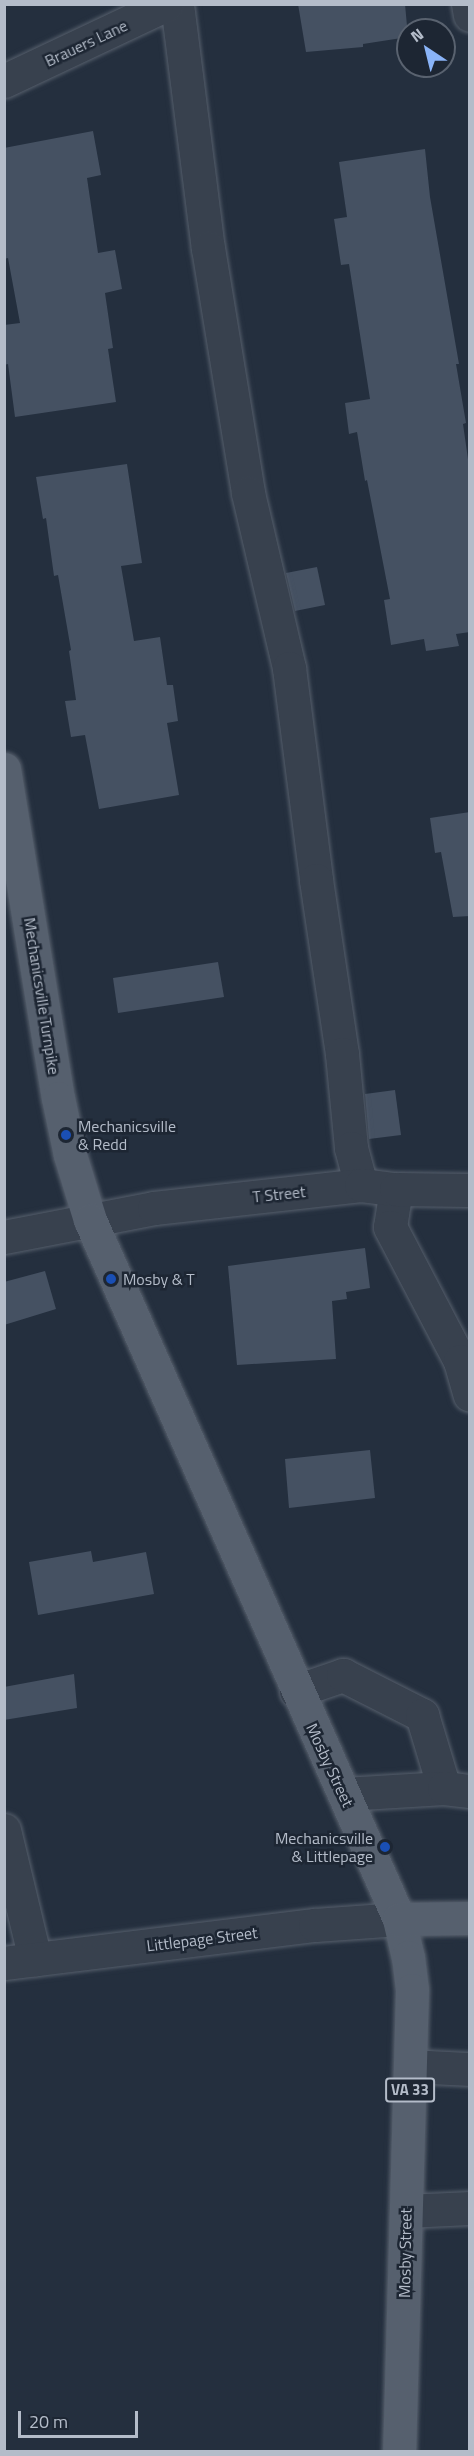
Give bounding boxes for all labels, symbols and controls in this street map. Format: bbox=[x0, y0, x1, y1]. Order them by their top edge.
street label: Brauers Lane bbox=[42, 16, 130, 70]
north arrow bbox=[396, 18, 456, 78]
text: N bbox=[405, 22, 428, 48]
street label: Mechanicsville Turnpike bbox=[20, 916, 64, 1076]
place label: Mechanicsville & Redd bbox=[78, 1116, 176, 1154]
marker: Mechanicsville & Redd bbox=[59, 1128, 73, 1142]
street label: T Street bbox=[252, 1182, 306, 1206]
place label: Mosby & T bbox=[123, 1269, 195, 1289]
marker: Mosby & T bbox=[104, 1272, 118, 1286]
street label: Mosby Street bbox=[302, 1720, 358, 1810]
place label: Mechanicsville & Littlepage bbox=[275, 1828, 373, 1866]
marker: Mechanicsville & Littlepage bbox=[378, 1840, 392, 1854]
street label: Littlepage Street bbox=[145, 1923, 259, 1955]
road number: VA 33 bbox=[384, 2078, 436, 2102]
street label: Mosby Street bbox=[395, 2208, 415, 2298]
scale bar bbox=[21, 2399, 141, 2437]
text: 20 m bbox=[29, 2408, 68, 2435]

